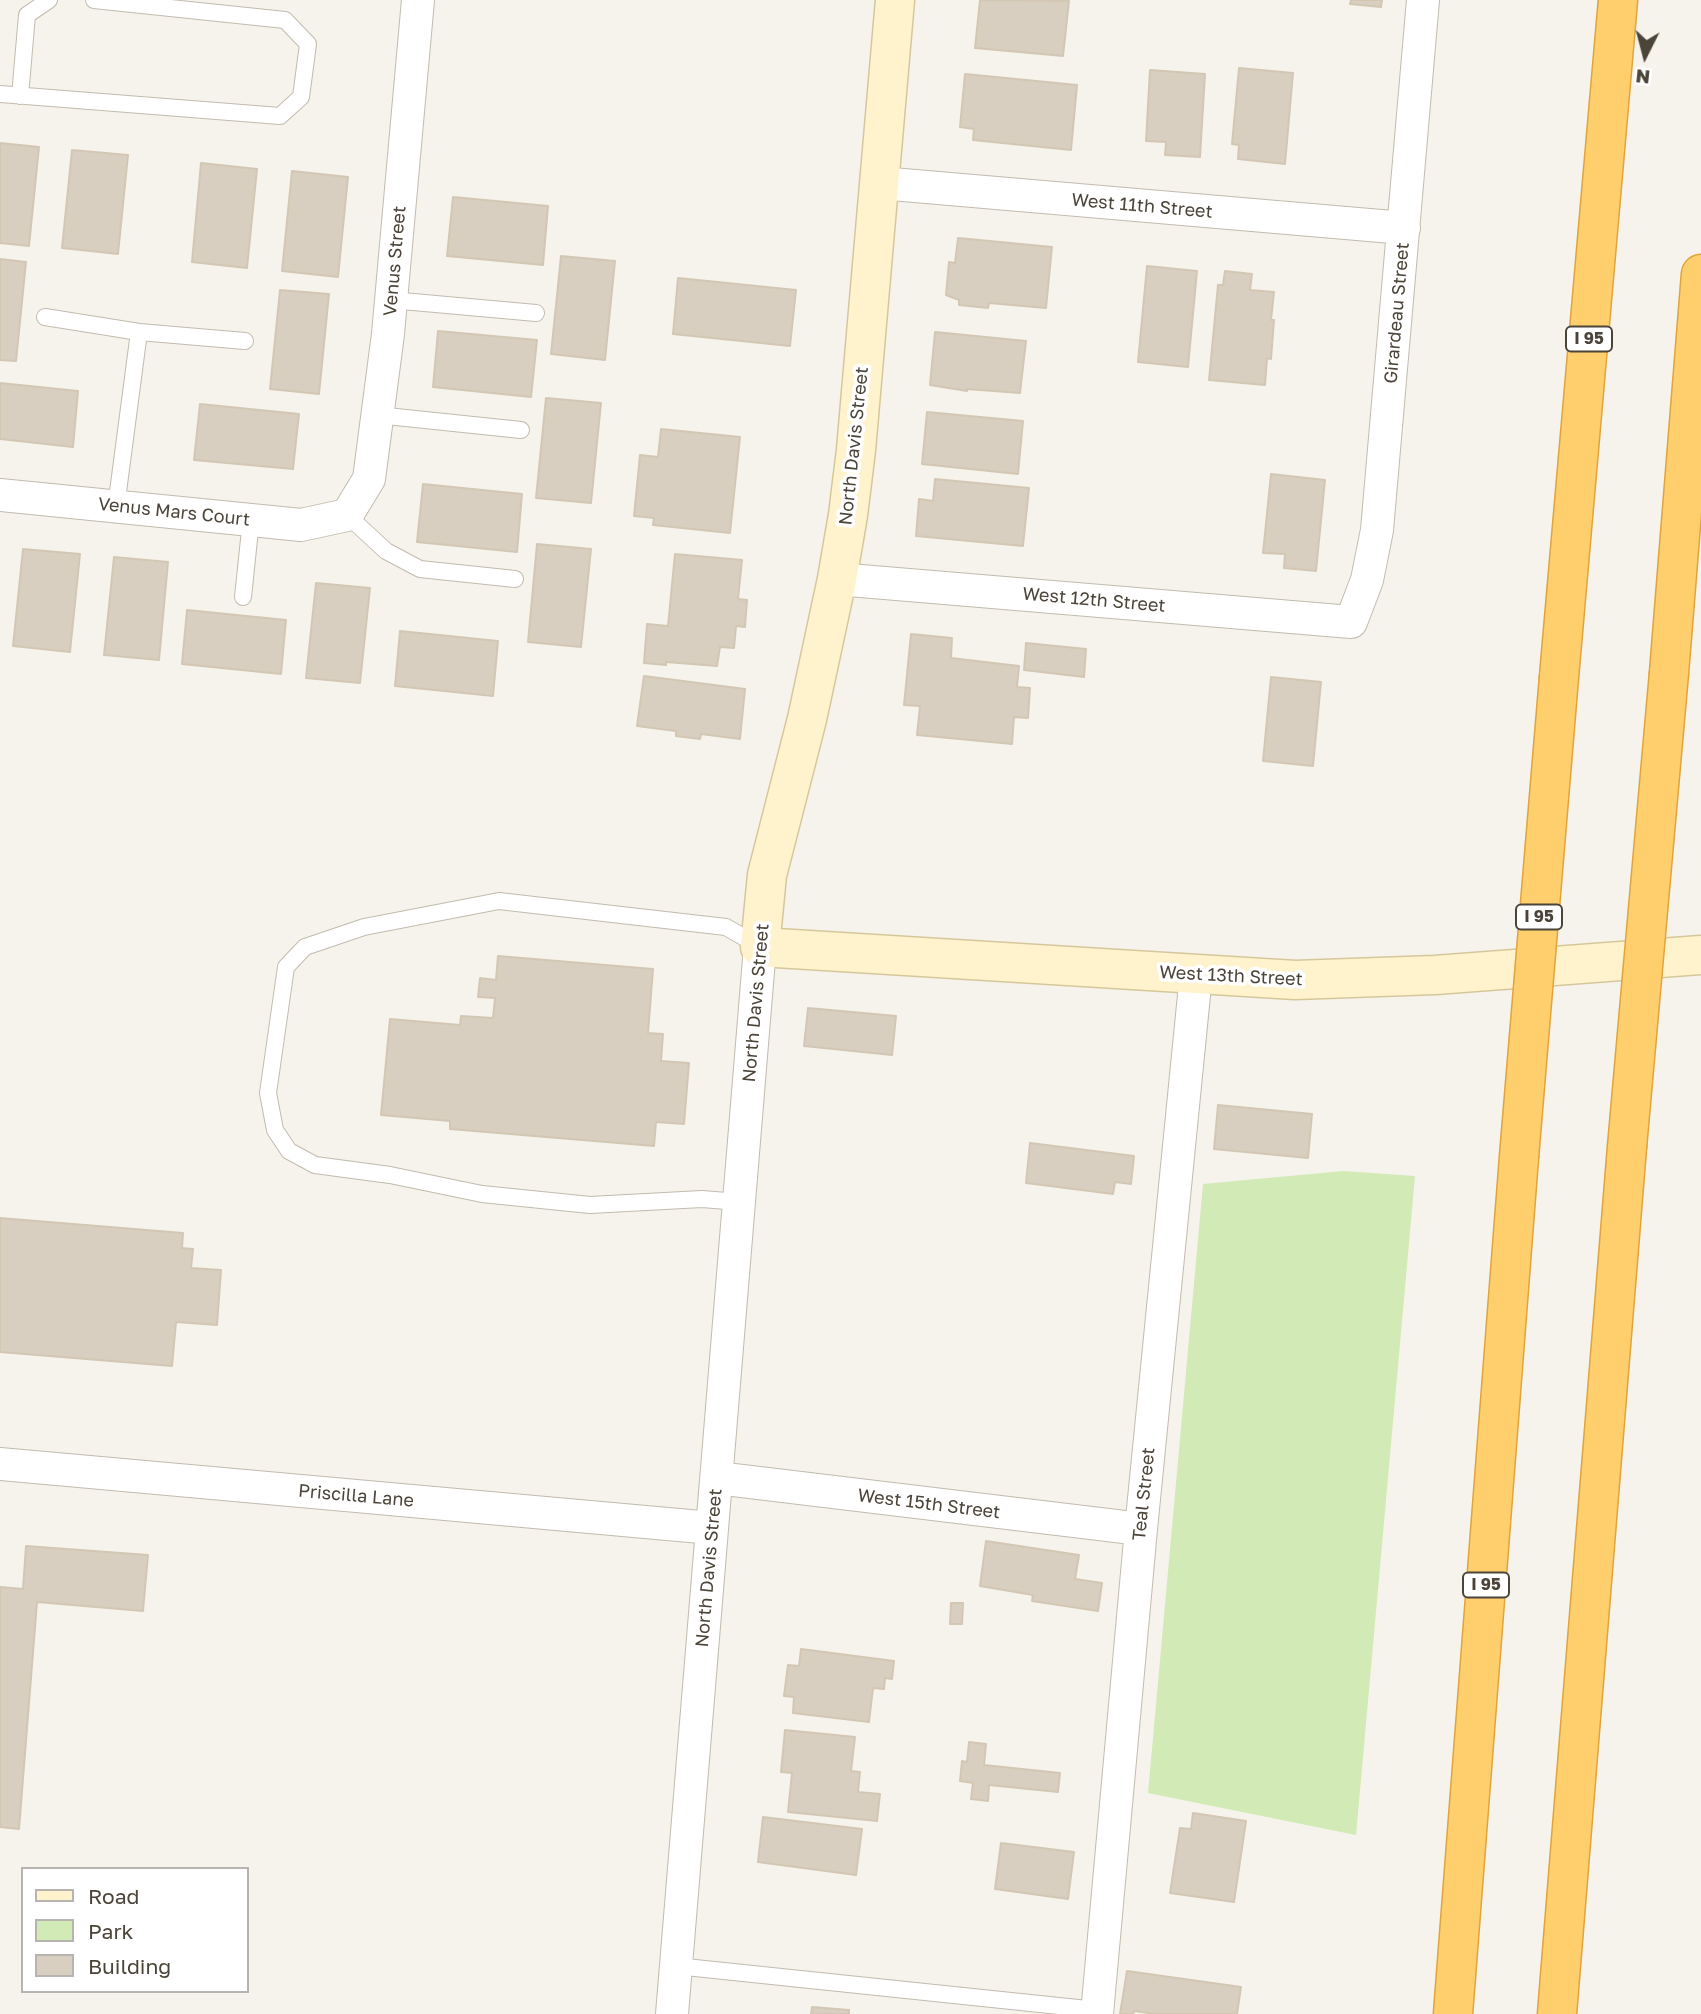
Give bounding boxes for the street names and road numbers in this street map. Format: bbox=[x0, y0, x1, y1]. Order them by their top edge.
street label: West 11th Street bbox=[1070, 189, 1214, 223]
street label: Venus Street bbox=[379, 205, 411, 317]
street label: Girardeau Street bbox=[1380, 241, 1414, 385]
road number: I 95 bbox=[1566, 326, 1612, 352]
street label: North Davis Street bbox=[835, 366, 873, 526]
street label: Venus Mars Court bbox=[97, 493, 251, 531]
street label: West 12th Street bbox=[1022, 583, 1166, 617]
road number: I 95 bbox=[1516, 904, 1562, 930]
street label: North Davis Street bbox=[738, 923, 774, 1083]
street label: West 13th Street bbox=[1159, 961, 1303, 991]
street label: Teal Street bbox=[1128, 1446, 1160, 1542]
street label: Priscilla Lane bbox=[297, 1480, 415, 1512]
street label: West 15th Street bbox=[856, 1485, 1002, 1523]
street label: North Davis Street bbox=[691, 1488, 727, 1648]
road number: I 95 bbox=[1463, 1572, 1509, 1597]

